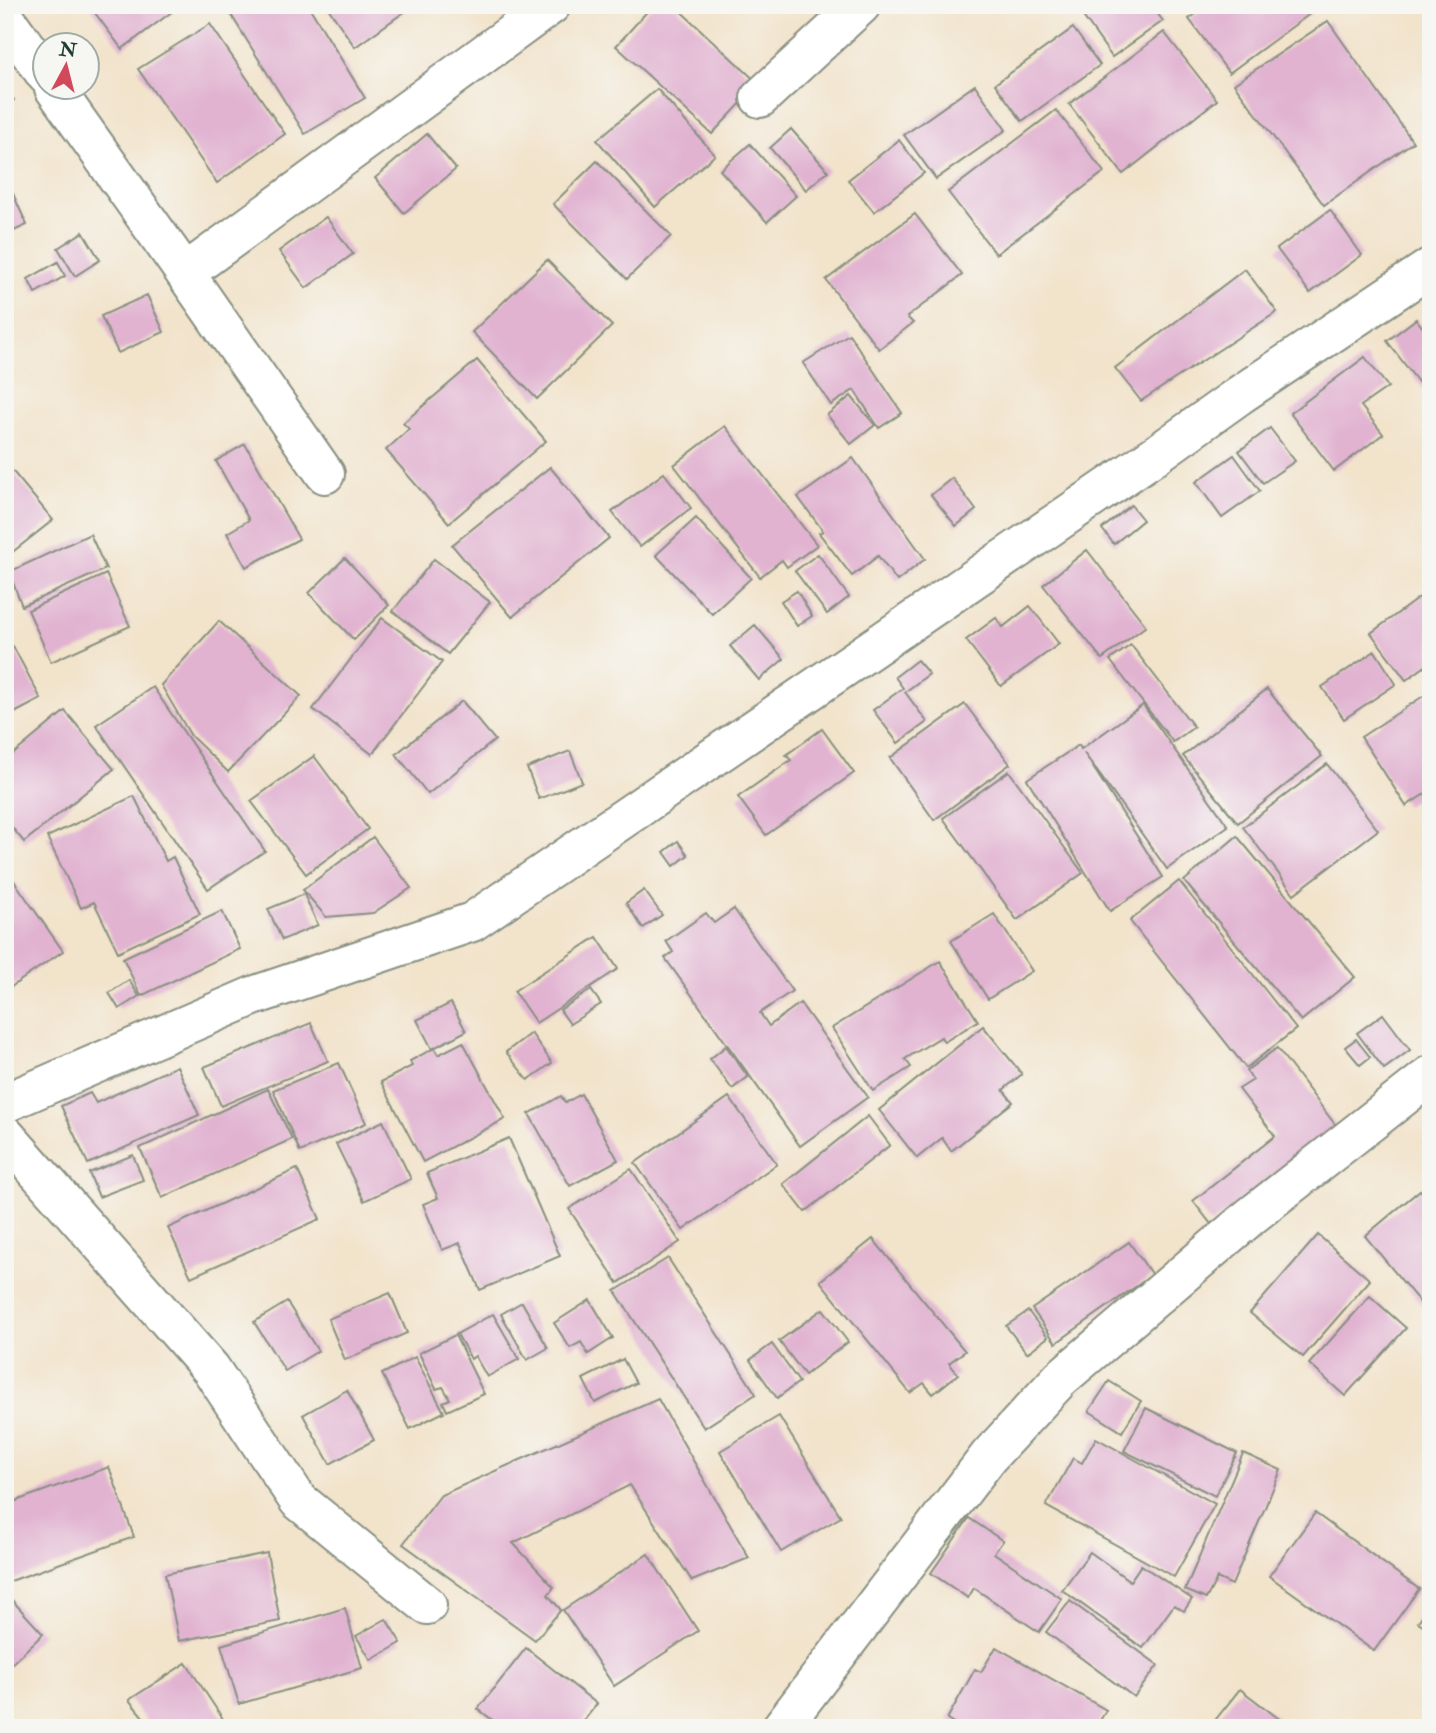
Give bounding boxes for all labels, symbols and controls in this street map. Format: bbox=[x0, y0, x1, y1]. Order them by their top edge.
north arrow bbox=[32, 32, 102, 102]
text: N bbox=[57, 37, 79, 63]

